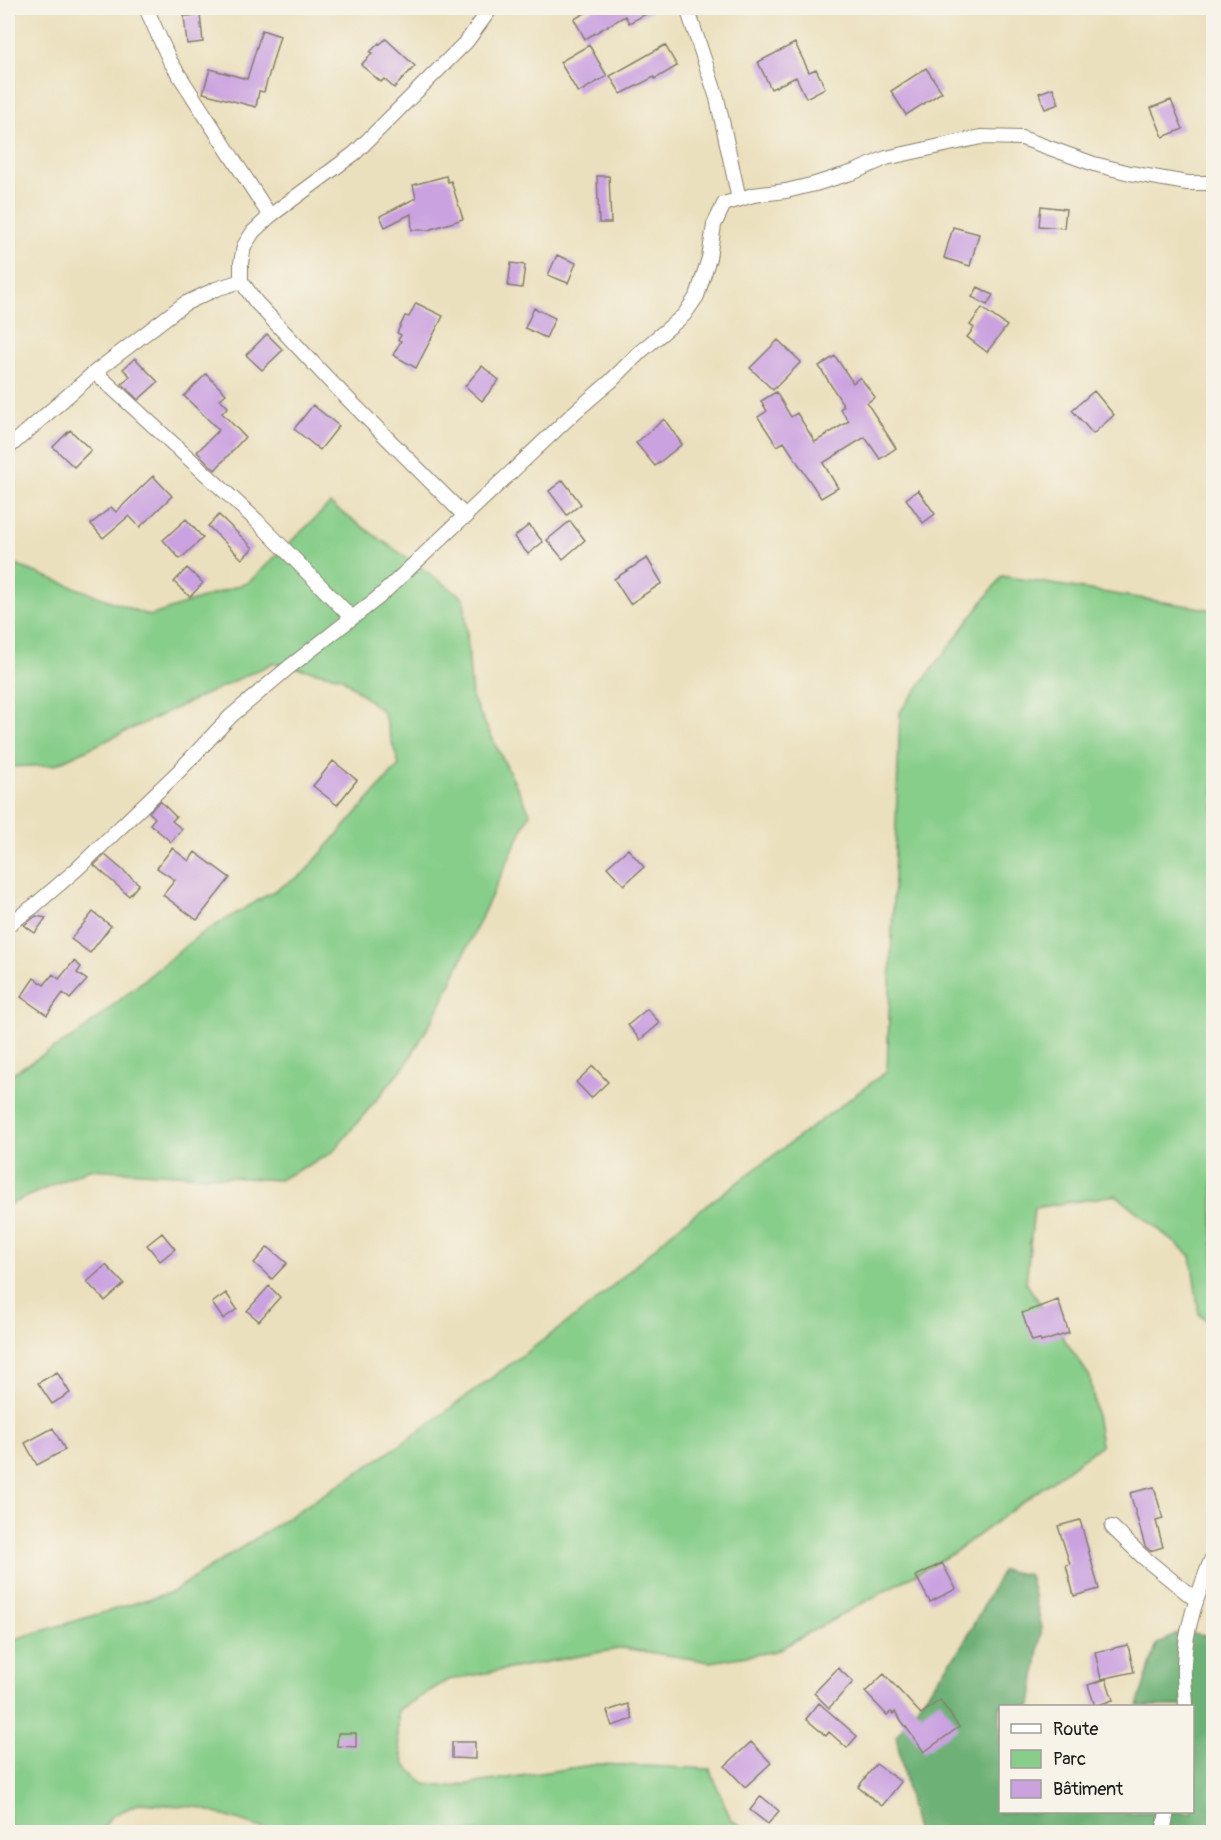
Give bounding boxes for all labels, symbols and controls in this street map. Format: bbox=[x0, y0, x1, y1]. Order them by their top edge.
legend bbox=[999, 1705, 1194, 1813]
text: Route bbox=[1053, 1718, 1098, 1741]
text: Parc bbox=[1053, 1748, 1086, 1771]
text: Bâtiment bbox=[1053, 1778, 1124, 1801]

